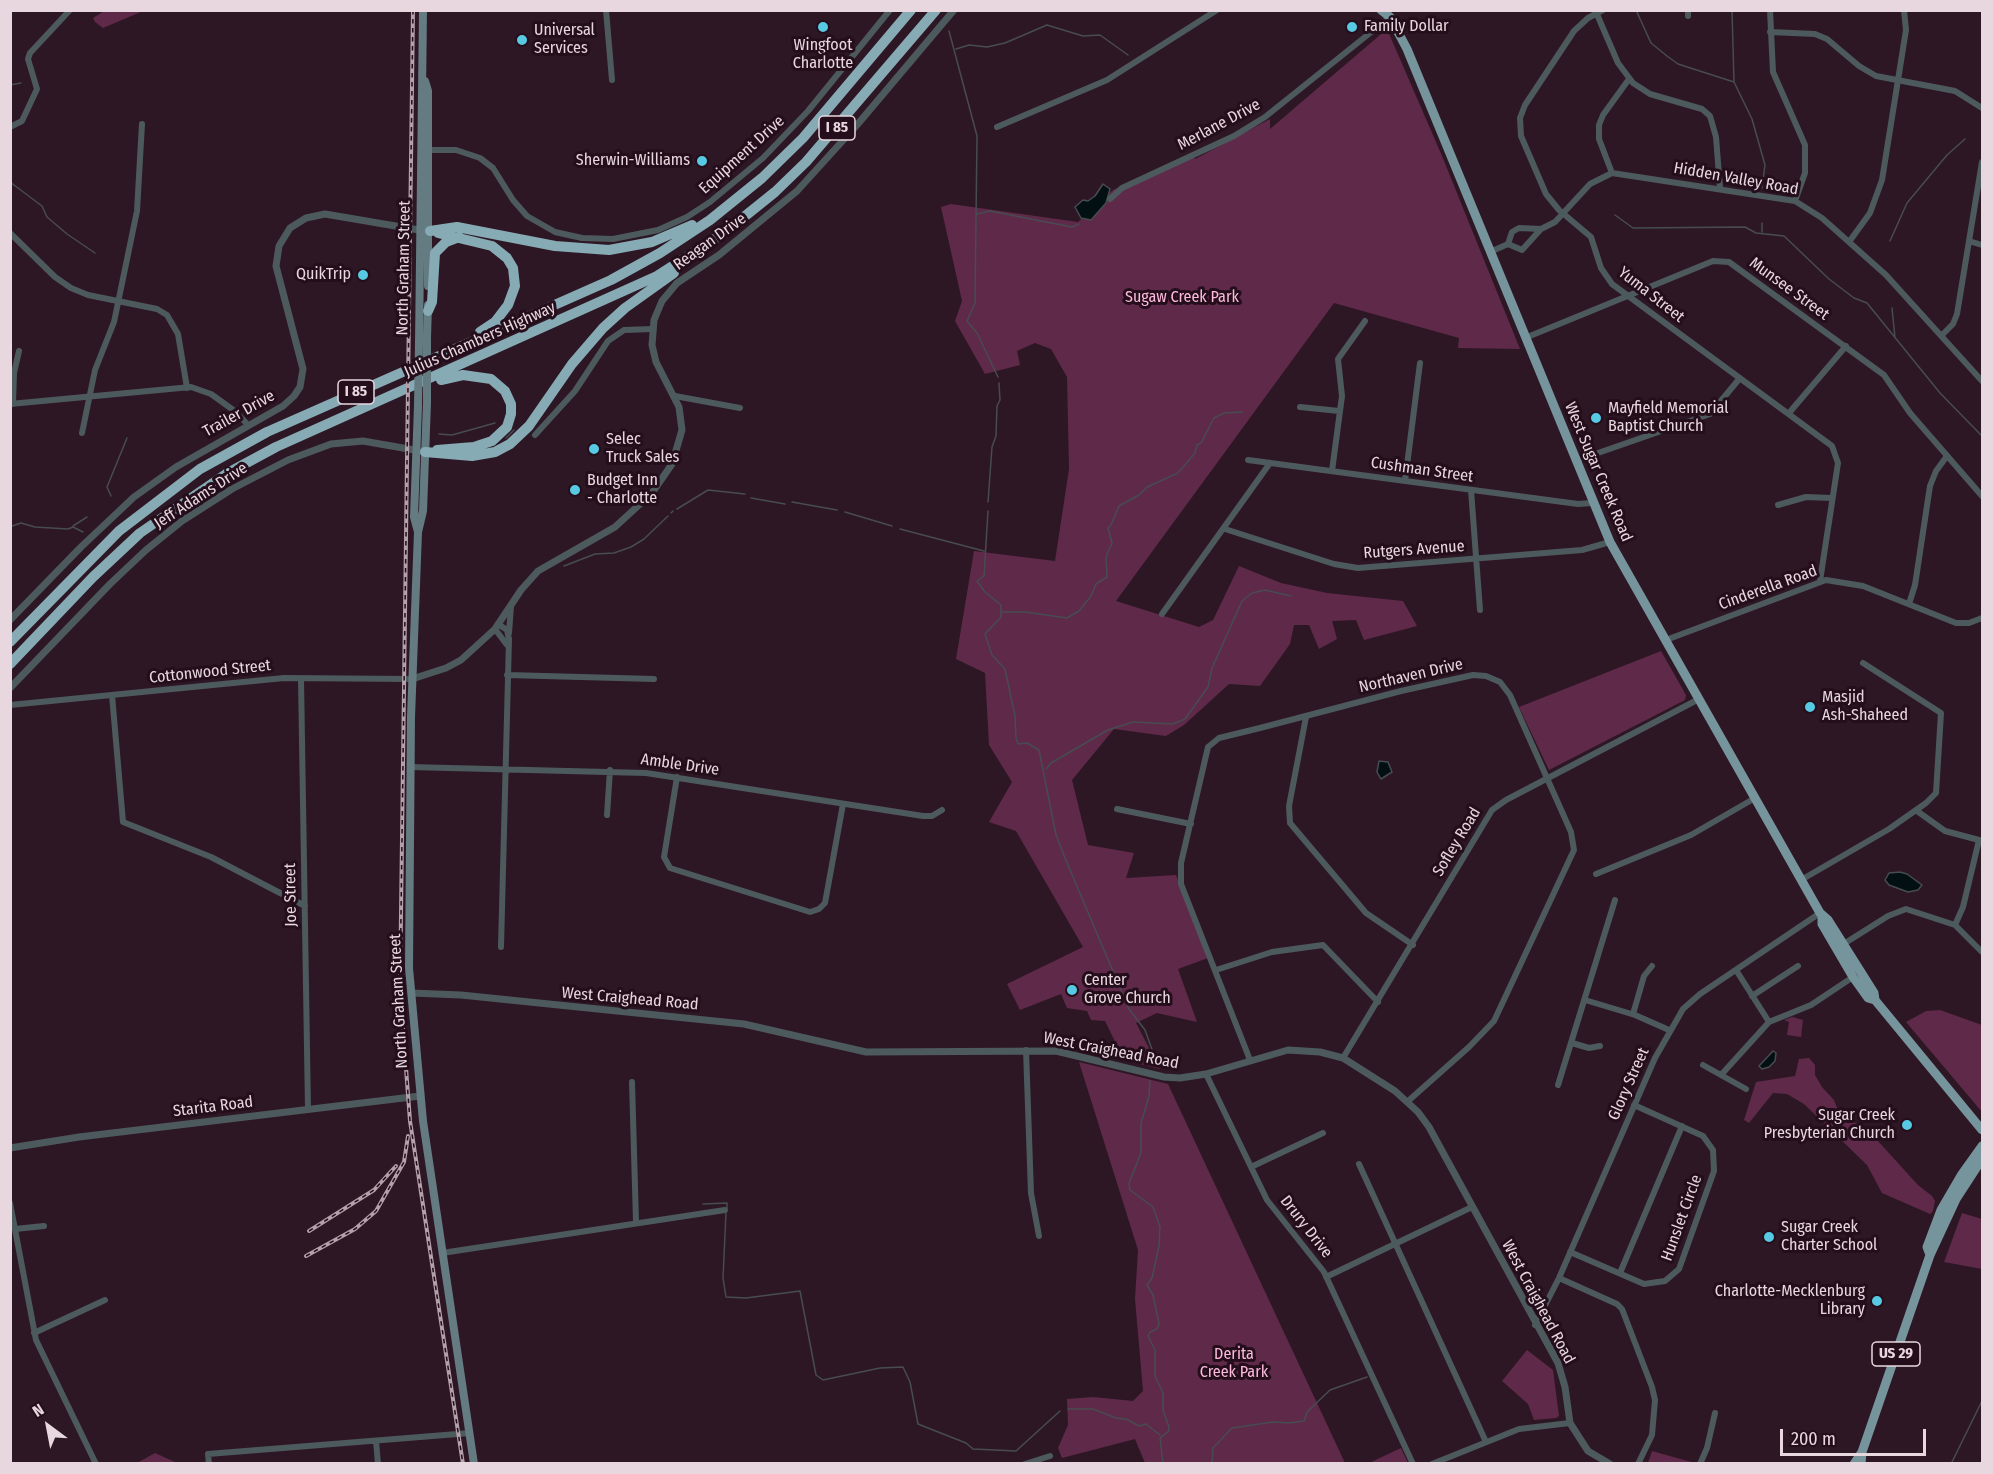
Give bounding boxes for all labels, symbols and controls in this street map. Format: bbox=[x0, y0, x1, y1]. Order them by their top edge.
place label: Family Dollar bbox=[1364, 17, 1449, 37]
marker: Wingfoot Charlotte bbox=[816, 20, 830, 34]
marker: Family Dollar bbox=[1345, 20, 1359, 34]
place label: Universal Services bbox=[534, 21, 595, 59]
marker: Universal Services bbox=[515, 33, 529, 47]
place label: Wingfoot Charlotte bbox=[793, 36, 853, 74]
street label: Merlane Drive bbox=[1174, 95, 1264, 155]
street label: Equipment Drive bbox=[695, 112, 789, 198]
road number: I 85 bbox=[819, 116, 855, 140]
place label: Sherwin-Williams bbox=[576, 151, 690, 171]
marker: Sherwin-Williams bbox=[695, 154, 709, 168]
street label: Hidden Valley Road bbox=[1672, 159, 1800, 199]
street label: North Graham Street bbox=[393, 200, 415, 336]
street label: Reagan Drive bbox=[670, 209, 750, 275]
street label: Munsee Street bbox=[1745, 254, 1833, 324]
street label: Yuma Street bbox=[1614, 263, 1688, 327]
place label: QuikTrip bbox=[296, 265, 351, 285]
marker: QuikTrip bbox=[356, 268, 370, 282]
park label: Sugaw Creek Park bbox=[1125, 288, 1239, 308]
street label: Julius Chambers Highway bbox=[401, 298, 559, 382]
road number: I 85 bbox=[338, 380, 374, 404]
street label: Trailer Drive bbox=[200, 386, 278, 442]
street label: West Sugar Creek Road bbox=[1560, 399, 1636, 545]
place label: Mayfield Memorial Baptist Church bbox=[1608, 399, 1728, 437]
marker: Mayfield Memorial Baptist Church bbox=[1589, 411, 1603, 425]
place label: Selec Truck Sales bbox=[606, 430, 679, 468]
marker: Selec Truck Sales bbox=[587, 442, 601, 456]
street label: Cushman Street bbox=[1370, 453, 1474, 487]
street label: Jeff Adams Drive bbox=[151, 459, 251, 533]
place label: Budget Inn - Charlotte bbox=[587, 471, 658, 509]
marker: Budget Inn - Charlotte bbox=[568, 483, 582, 497]
street label: Rutgers Avenue bbox=[1363, 537, 1465, 563]
street label: Cinderella Road bbox=[1716, 561, 1820, 615]
street label: Northaven Drive bbox=[1357, 655, 1465, 697]
street label: Cottonwood Street bbox=[148, 656, 272, 688]
place label: Masjid Ash-Shaheed bbox=[1822, 688, 1908, 726]
marker: Masjid Ash-Shaheed bbox=[1803, 700, 1817, 714]
street label: Amble Drive bbox=[640, 750, 720, 780]
street label: Sofley Road bbox=[1429, 804, 1485, 880]
street label: Joe Street bbox=[281, 863, 301, 927]
street label: North Graham Street bbox=[386, 933, 412, 1069]
place label: Center Grove Church bbox=[1084, 971, 1171, 1009]
street label: West Craighead Road bbox=[561, 983, 699, 1015]
marker: Center Grove Church bbox=[1065, 983, 1079, 997]
street label: West Craighead Road bbox=[1042, 1028, 1180, 1074]
street label: Glory Street bbox=[1604, 1045, 1654, 1123]
street label: Starita Road bbox=[172, 1093, 254, 1121]
place label: Sugar Creek Presbyterian Church bbox=[1764, 1106, 1895, 1144]
marker: Sugar Creek Presbyterian Church bbox=[1900, 1118, 1914, 1132]
street label: Hunslet Circle bbox=[1657, 1172, 1707, 1264]
street label: Drury Drive bbox=[1276, 1192, 1336, 1262]
place label: Sugar Creek Charter School bbox=[1781, 1218, 1877, 1256]
marker: Sugar Creek Charter School bbox=[1762, 1230, 1776, 1244]
street label: West Craighead Road bbox=[1497, 1237, 1579, 1367]
place label: Charlotte-Mecklenburg Library bbox=[1715, 1282, 1865, 1320]
marker: Charlotte-Mecklenburg Library bbox=[1870, 1294, 1884, 1308]
road number: US 29 bbox=[1872, 1342, 1920, 1366]
park label: Derita Creek Park bbox=[1200, 1345, 1268, 1383]
north arrow bbox=[18, 1396, 78, 1456]
text: N bbox=[29, 1400, 47, 1421]
scale bar bbox=[1783, 1417, 1928, 1455]
text: 200 m bbox=[1791, 1428, 1836, 1450]

